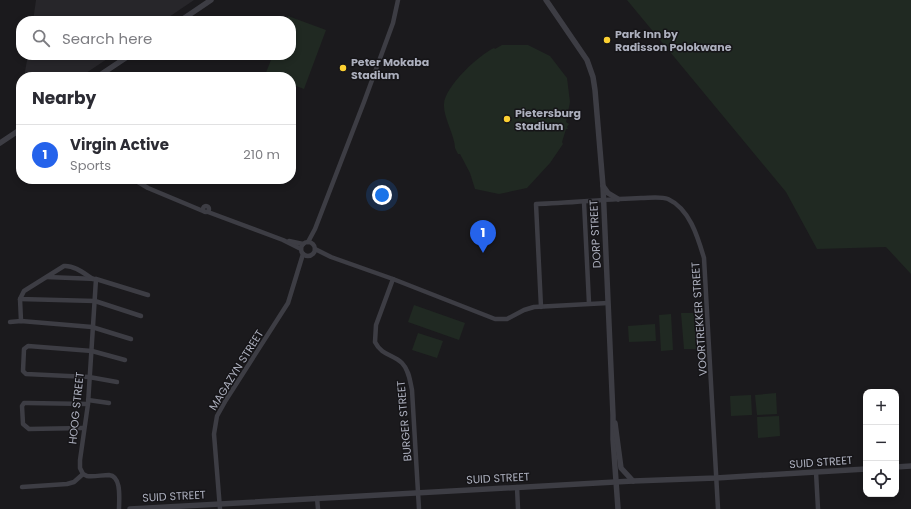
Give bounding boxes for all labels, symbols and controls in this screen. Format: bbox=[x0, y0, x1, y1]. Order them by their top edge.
search box bbox=[16, 16, 296, 60]
place label: Park Inn by Radisson Polokwane bbox=[615, 26, 732, 55]
icon: search bbox=[30, 27, 52, 49]
text: Search here bbox=[62, 28, 152, 49]
marker: Park Inn by Radisson Polokwane bbox=[602, 35, 612, 45]
place label: Peter Mokaba Stadium bbox=[351, 54, 429, 83]
marker: Peter Mokaba Stadium bbox=[338, 63, 348, 73]
text: Nearby bbox=[32, 86, 96, 110]
place label: Pietersburg Stadium bbox=[515, 105, 581, 134]
marker: Pietersburg Stadium bbox=[502, 114, 512, 124]
text: Virgin Active bbox=[70, 134, 169, 155]
text: 1 bbox=[43, 145, 47, 164]
text: 210 m bbox=[243, 145, 280, 164]
text: Sports bbox=[70, 156, 111, 175]
your location bbox=[372, 185, 392, 205]
street label: DORP STREET bbox=[585, 199, 605, 269]
pin: 1 bbox=[470, 220, 496, 253]
street label: VOORTREKKER STREET bbox=[687, 261, 711, 377]
street label: MAGAZYN STREET bbox=[205, 327, 267, 413]
street label: HOOG STREET bbox=[64, 371, 88, 445]
street label: BURGER STREET bbox=[392, 380, 416, 462]
map controls bbox=[863, 389, 899, 497]
button: + bbox=[863, 389, 899, 425]
button: − bbox=[863, 425, 899, 461]
street label: SUID STREET bbox=[789, 452, 853, 472]
button: locate bbox=[863, 461, 899, 497]
street label: SUID STREET bbox=[466, 468, 530, 488]
street label: SUID STREET bbox=[142, 486, 206, 506]

